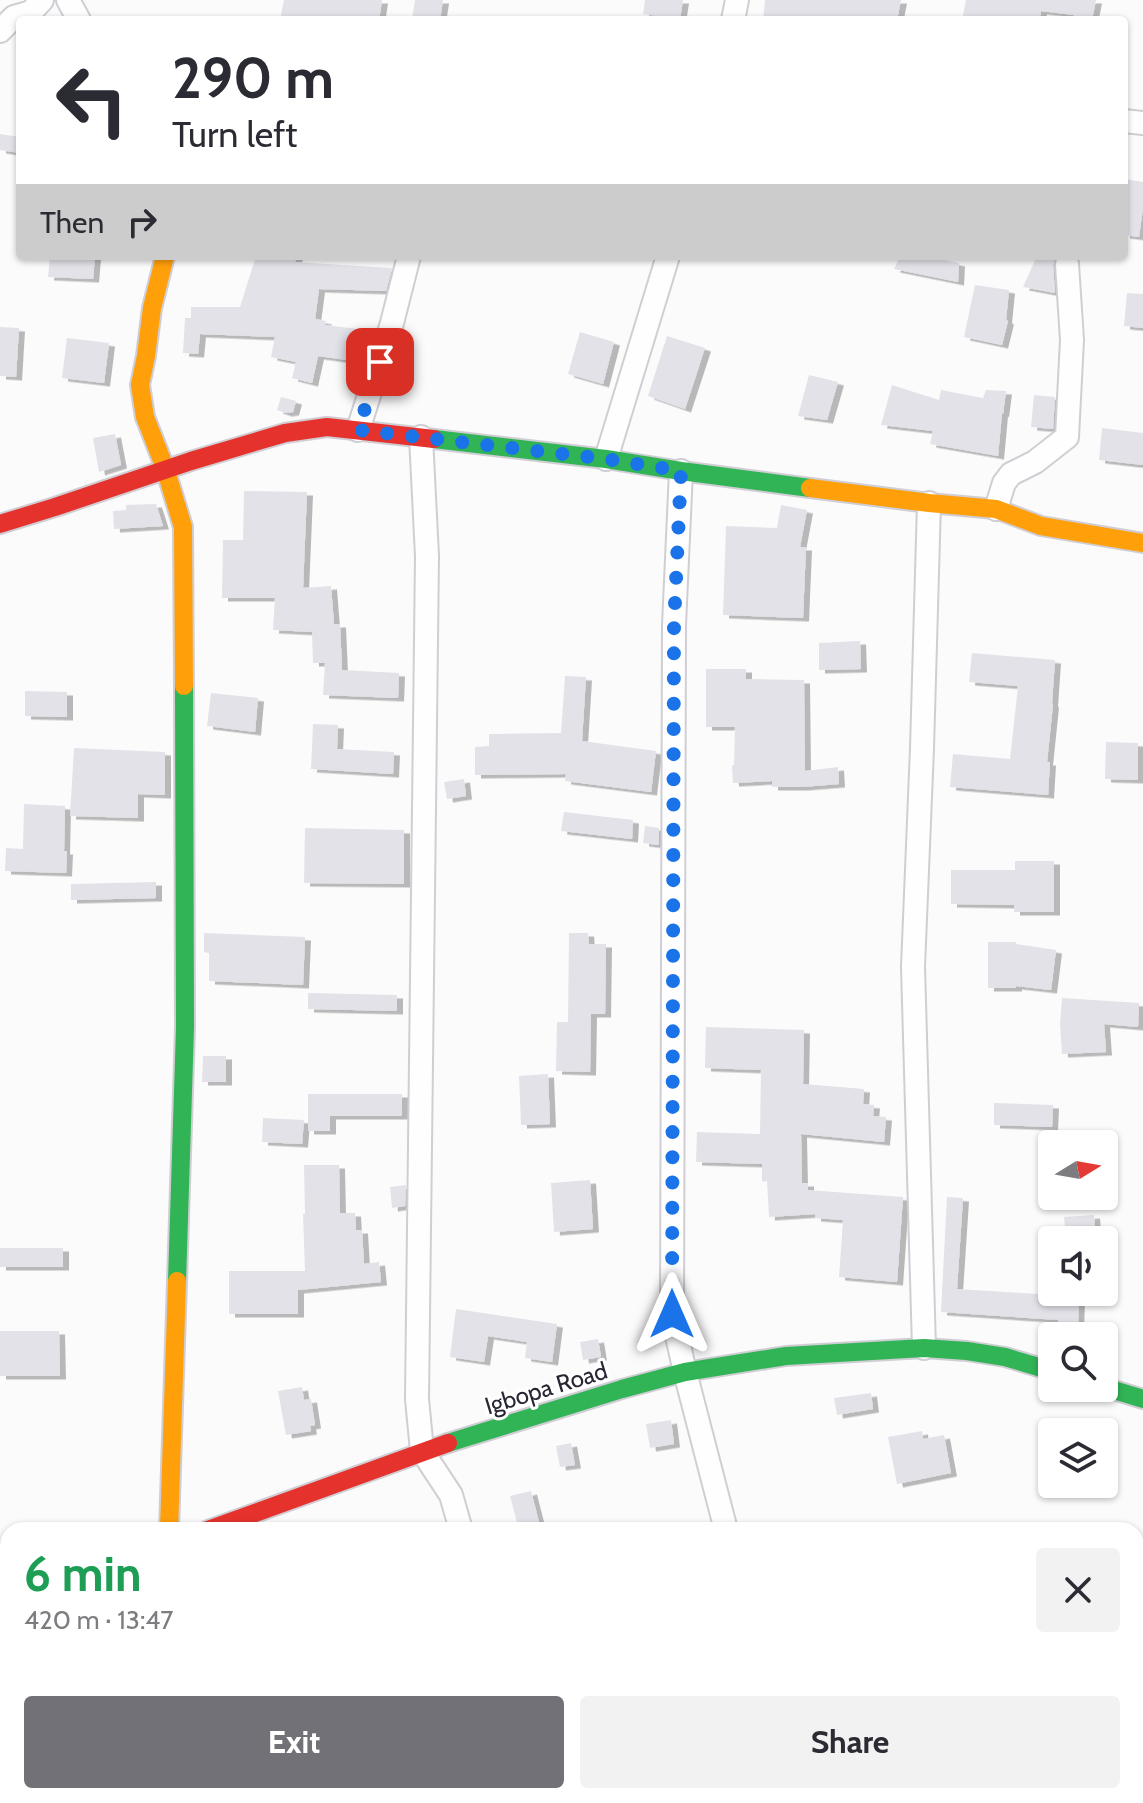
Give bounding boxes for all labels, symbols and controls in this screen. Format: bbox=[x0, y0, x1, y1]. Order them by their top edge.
text: 290 m bbox=[172, 44, 334, 112]
icon: left bbox=[40, 48, 144, 152]
text: Turn left bbox=[172, 112, 297, 156]
icon: right bbox=[120, 200, 164, 244]
text: Then bbox=[40, 204, 104, 241]
pin bbox=[346, 328, 414, 396]
icon: arrive bbox=[358, 340, 402, 384]
north arrow bbox=[1038, 1130, 1118, 1210]
map controls bbox=[1038, 1130, 1118, 1498]
button: sound bbox=[1038, 1226, 1118, 1306]
position arrow bbox=[630, 1272, 714, 1356]
button: search bbox=[1038, 1322, 1118, 1402]
street label: Igbopa Road bbox=[481, 1356, 611, 1420]
button: layers bbox=[1038, 1418, 1118, 1498]
text: 6 min bbox=[24, 1545, 142, 1603]
button: close bbox=[1036, 1548, 1120, 1632]
text: 420 m · 13:47 bbox=[24, 1604, 173, 1636]
button: Exit bbox=[24, 1696, 564, 1788]
button: Share bbox=[580, 1696, 1120, 1788]

